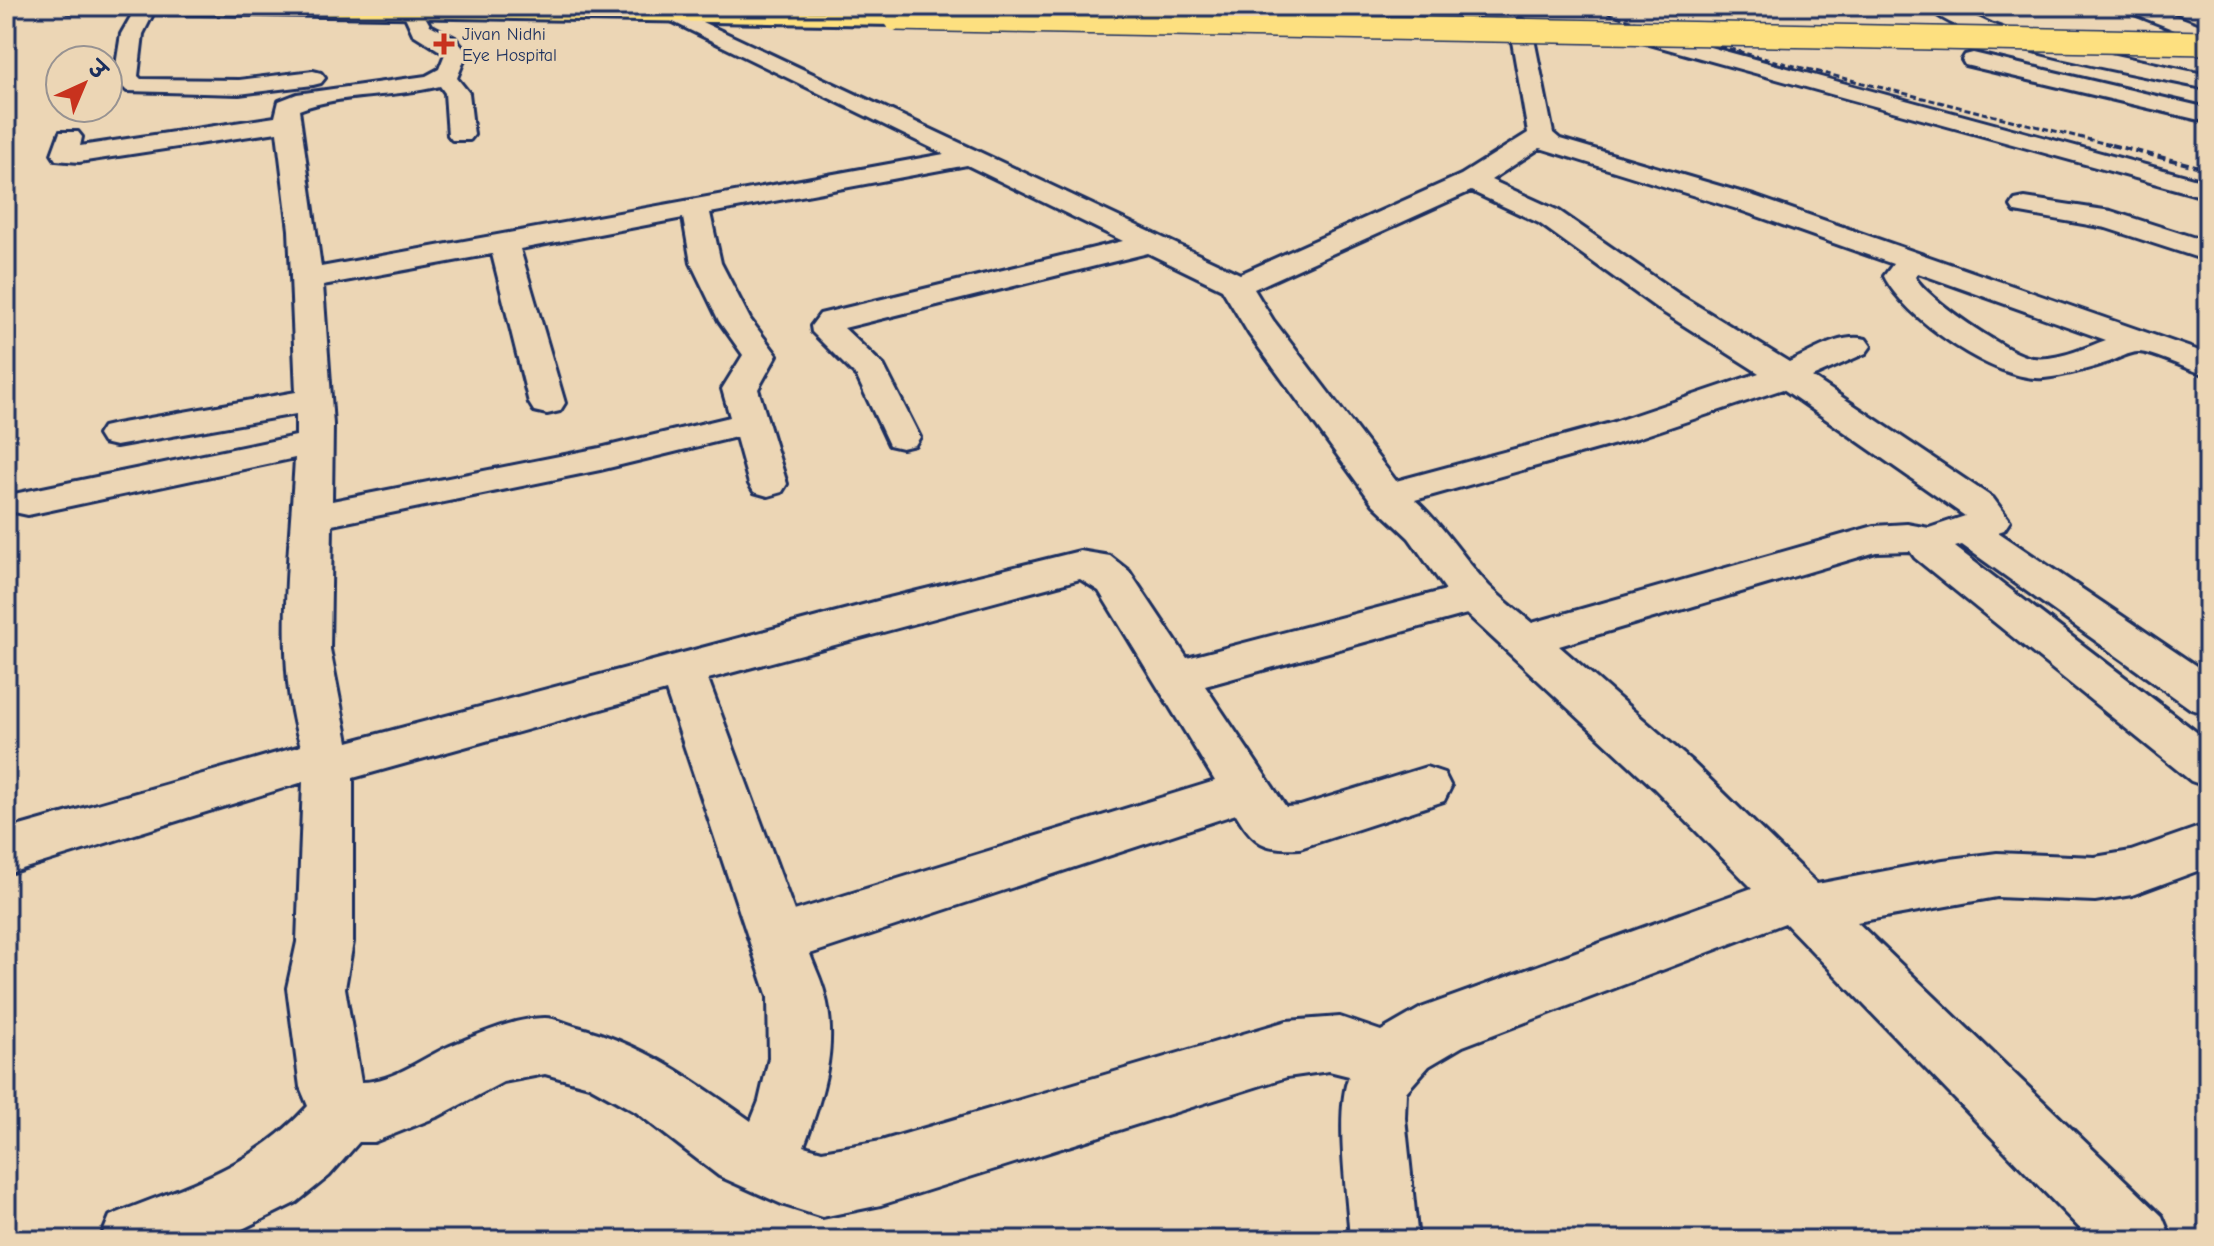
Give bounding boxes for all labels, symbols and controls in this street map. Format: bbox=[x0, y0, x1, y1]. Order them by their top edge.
place label: Jivan Nidhi Eye Hospital bbox=[462, 24, 557, 66]
marker: Jivan Nidhi Eye Hospital bbox=[433, 33, 455, 55]
north arrow bbox=[44, 44, 124, 124]
text: उ bbox=[81, 55, 113, 86]

